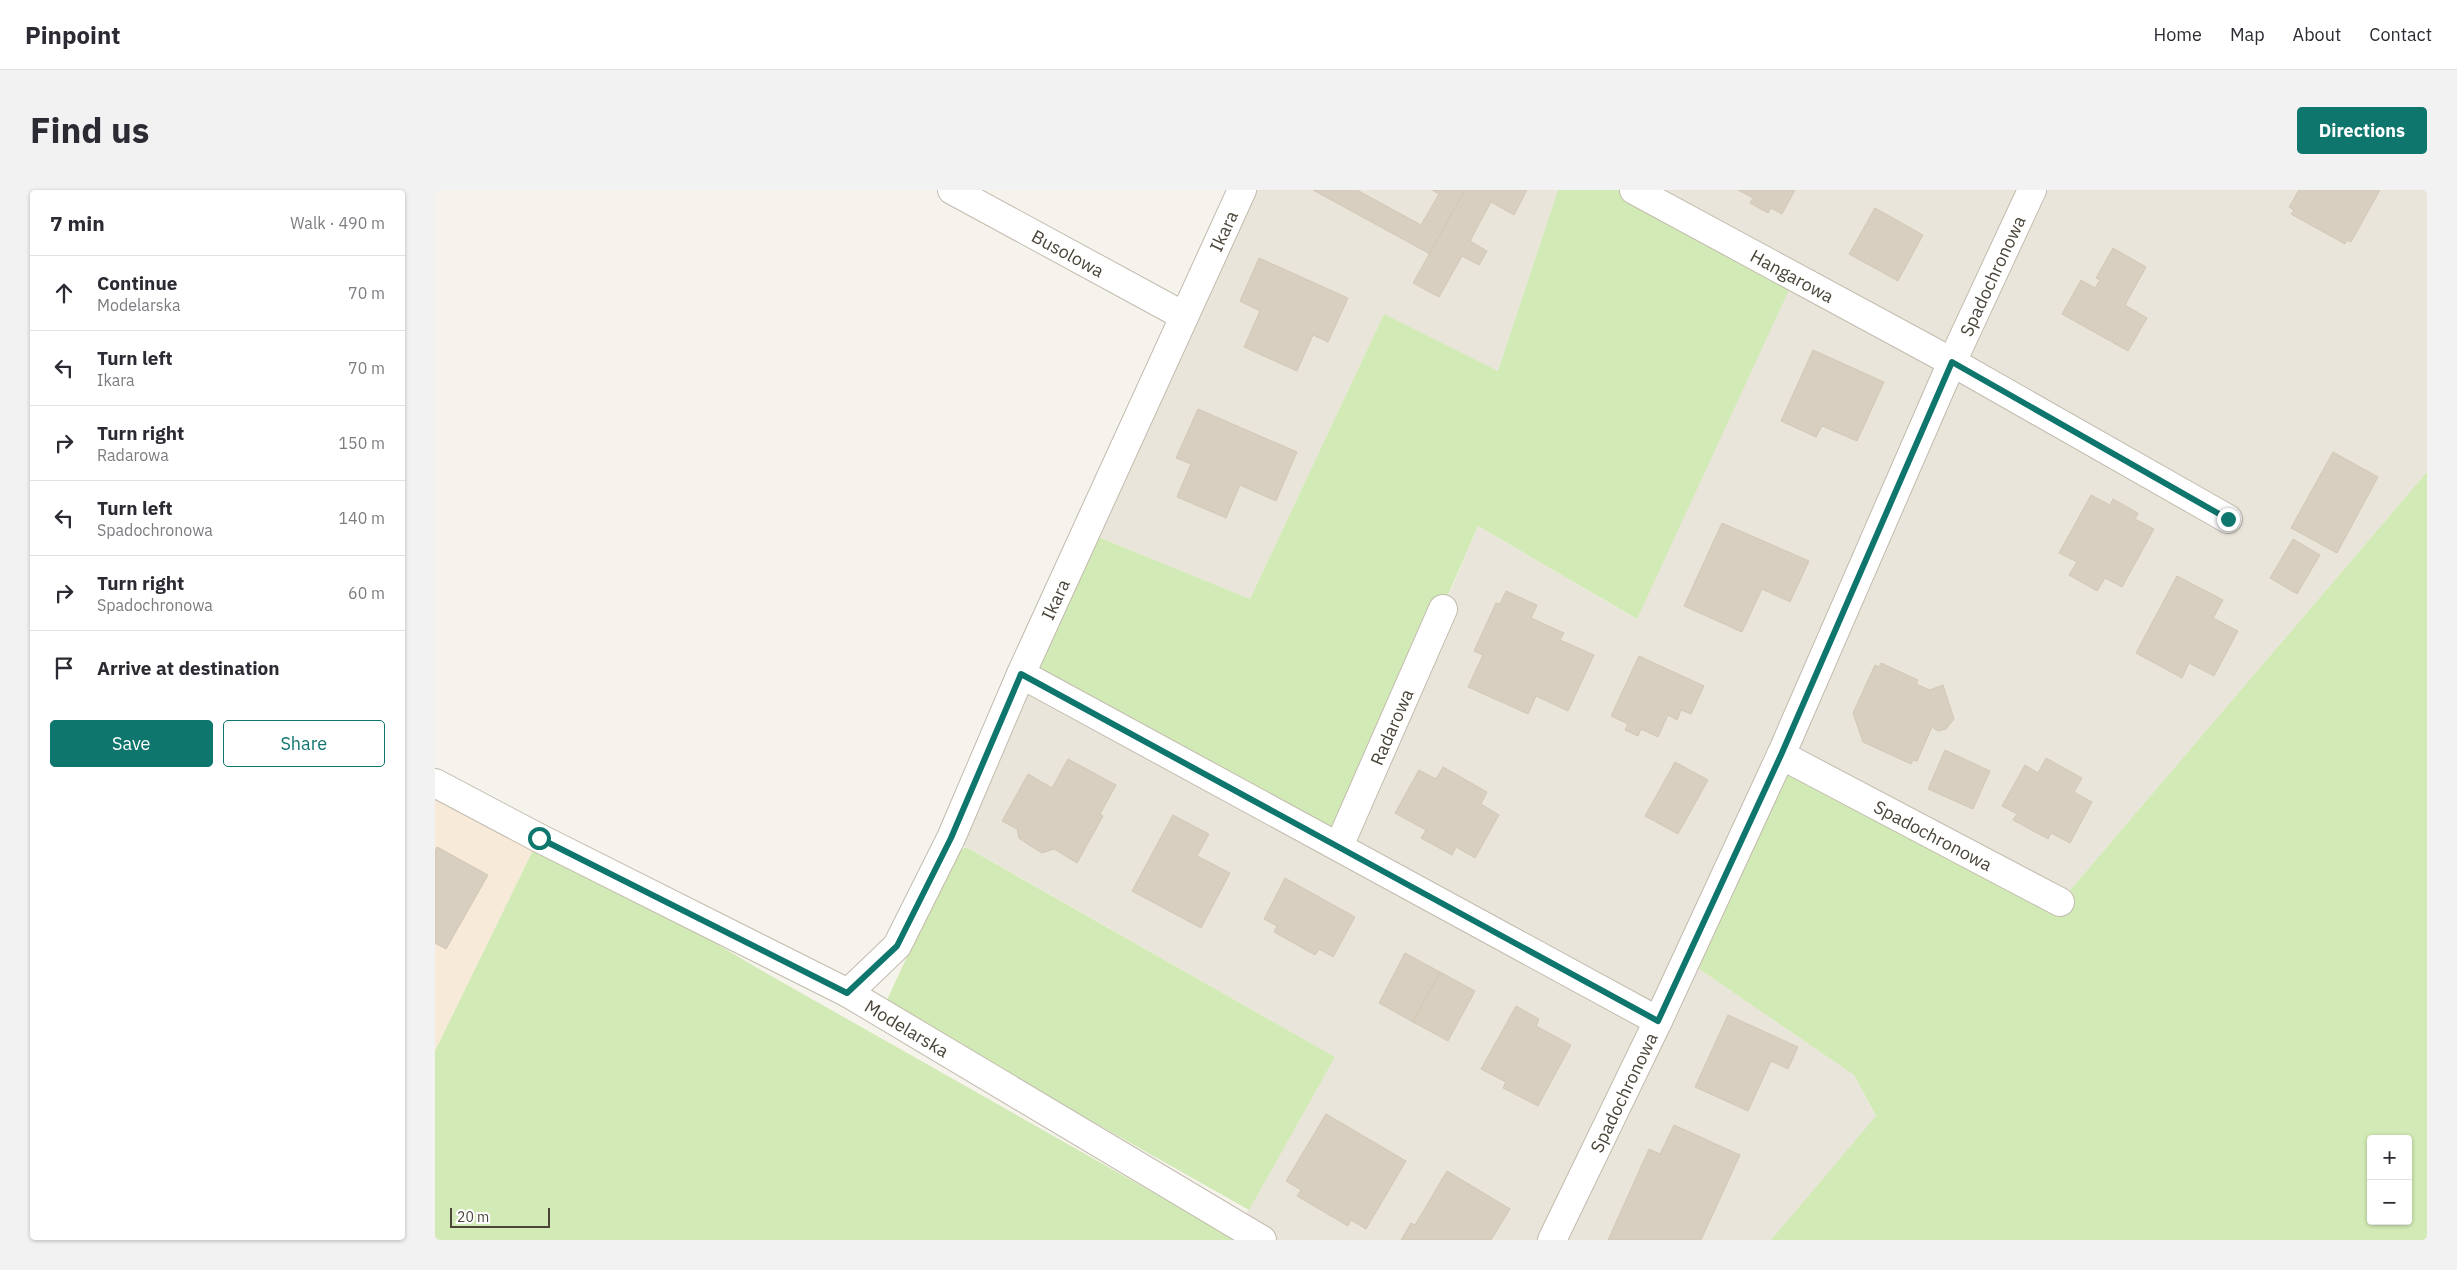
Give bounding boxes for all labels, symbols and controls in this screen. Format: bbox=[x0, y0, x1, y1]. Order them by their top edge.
text: Pinpoint bbox=[25, 19, 120, 51]
text: Home bbox=[2154, 23, 2202, 46]
text: Map bbox=[2230, 23, 2265, 46]
text: About bbox=[2293, 23, 2341, 46]
text: Contact bbox=[2369, 23, 2432, 46]
text: Find us bbox=[30, 107, 149, 153]
button: Directions bbox=[2297, 107, 2427, 154]
street label: Ikara bbox=[1204, 207, 1243, 255]
text: 7 min bbox=[50, 209, 105, 237]
street label: Spadochronowa bbox=[1954, 211, 2030, 340]
text: Walk · 490 m bbox=[290, 213, 385, 233]
street label: Busolowa bbox=[1028, 224, 1109, 282]
street label: Hangarowa bbox=[1747, 244, 1838, 308]
text: Continue bbox=[97, 271, 177, 295]
icon: ahead bbox=[50, 279, 78, 307]
text: 70 m bbox=[348, 283, 385, 303]
text: Modelarska bbox=[97, 295, 180, 315]
text: Turn left bbox=[97, 346, 173, 370]
icon: left bbox=[50, 354, 78, 382]
text: 70 m bbox=[348, 358, 385, 378]
text: Ikara bbox=[97, 370, 135, 390]
text: Turn right bbox=[97, 421, 184, 445]
icon: right bbox=[50, 429, 78, 457]
text: 150 m bbox=[338, 433, 385, 453]
text: Radarowa bbox=[97, 445, 169, 465]
text: Turn left bbox=[97, 496, 173, 520]
icon: left bbox=[50, 504, 78, 532]
text: 140 m bbox=[338, 508, 385, 528]
route end bbox=[2217, 508, 2240, 531]
text: Spadochronowa bbox=[97, 520, 213, 540]
text: Turn right bbox=[97, 571, 184, 595]
street label: Ikara bbox=[1036, 575, 1075, 623]
icon: right bbox=[50, 579, 78, 607]
text: 60 m bbox=[348, 583, 385, 603]
text: Spadochronowa bbox=[97, 595, 213, 615]
icon: arrive bbox=[50, 654, 78, 682]
text: Arrive at destination bbox=[97, 656, 280, 680]
street label: Radarowa bbox=[1364, 685, 1418, 769]
button: Save bbox=[50, 720, 213, 767]
button: Share bbox=[223, 720, 385, 767]
street label: Spadochronowa bbox=[1870, 795, 1997, 876]
route start bbox=[528, 827, 551, 850]
street label: Modelarska bbox=[861, 994, 954, 1062]
street label: Spadochronowa bbox=[1585, 1028, 1662, 1156]
map controls bbox=[2367, 1135, 2412, 1225]
button: + bbox=[2367, 1135, 2412, 1180]
button: − bbox=[2367, 1180, 2412, 1225]
scale bar bbox=[450, 1205, 550, 1228]
text: 20 m bbox=[457, 1208, 489, 1226]

